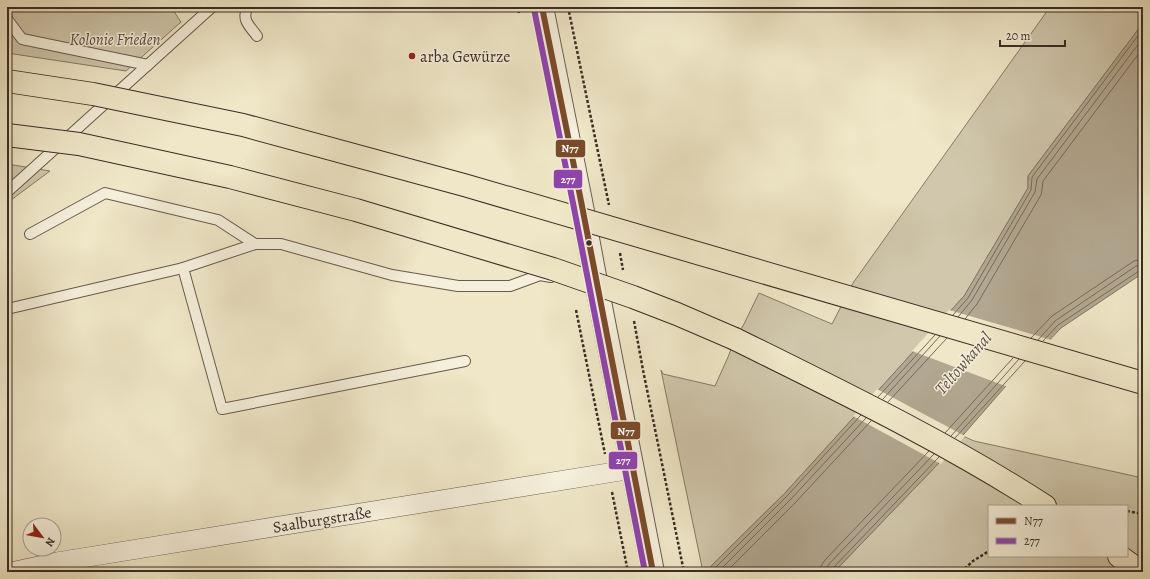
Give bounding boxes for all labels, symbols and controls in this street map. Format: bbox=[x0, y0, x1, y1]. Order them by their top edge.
scale bar bbox=[1000, 22, 1065, 48]
text: 20 m bbox=[1006, 28, 1030, 44]
park label: Kolonie Frieden bbox=[70, 29, 160, 51]
place label: arba Gewürze bbox=[420, 46, 510, 68]
marker: arba Gewürze bbox=[407, 51, 417, 61]
line badge: N77 bbox=[555, 139, 586, 158]
text: N77 bbox=[561, 141, 579, 156]
line badge: 277 bbox=[553, 169, 583, 189]
text: 277 bbox=[561, 172, 576, 187]
unlabelled marker bbox=[584, 238, 594, 248]
water label: Teltowkanal bbox=[930, 327, 997, 400]
line badge: N77 bbox=[610, 421, 641, 440]
text: N77 bbox=[617, 424, 635, 439]
line badge: 277 bbox=[608, 451, 638, 470]
text: 277 bbox=[616, 453, 631, 468]
street label: Saalburgstraße bbox=[271, 501, 373, 539]
legend bbox=[988, 505, 1128, 557]
text: N77 bbox=[1024, 513, 1044, 529]
north arrow bbox=[22, 517, 62, 557]
text: 277 bbox=[1024, 533, 1041, 549]
text: N bbox=[42, 535, 59, 549]

